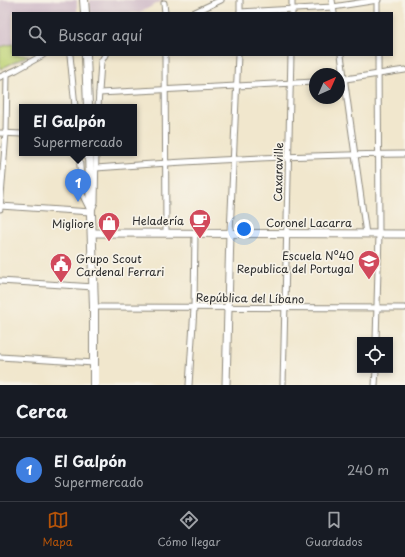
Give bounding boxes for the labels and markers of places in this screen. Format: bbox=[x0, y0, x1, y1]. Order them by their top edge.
pin: 1 bbox=[65, 169, 91, 202]
cafe icon: Heladería bbox=[187, 207, 213, 240]
shop icon: Migliore bbox=[96, 210, 122, 243]
place label: Heladería bbox=[132, 212, 184, 229]
place label: Migliore bbox=[52, 215, 94, 232]
place label: Escuela Nº40 Republica del Portugal bbox=[237, 247, 354, 277]
school or university icon: Escuela Nº40 Republica del Portugal bbox=[356, 248, 382, 281]
place label: Grupo Scout Cardenal Ferrari bbox=[76, 250, 164, 280]
public building icon: Grupo Scout Cardenal Ferrari bbox=[48, 251, 74, 284]

